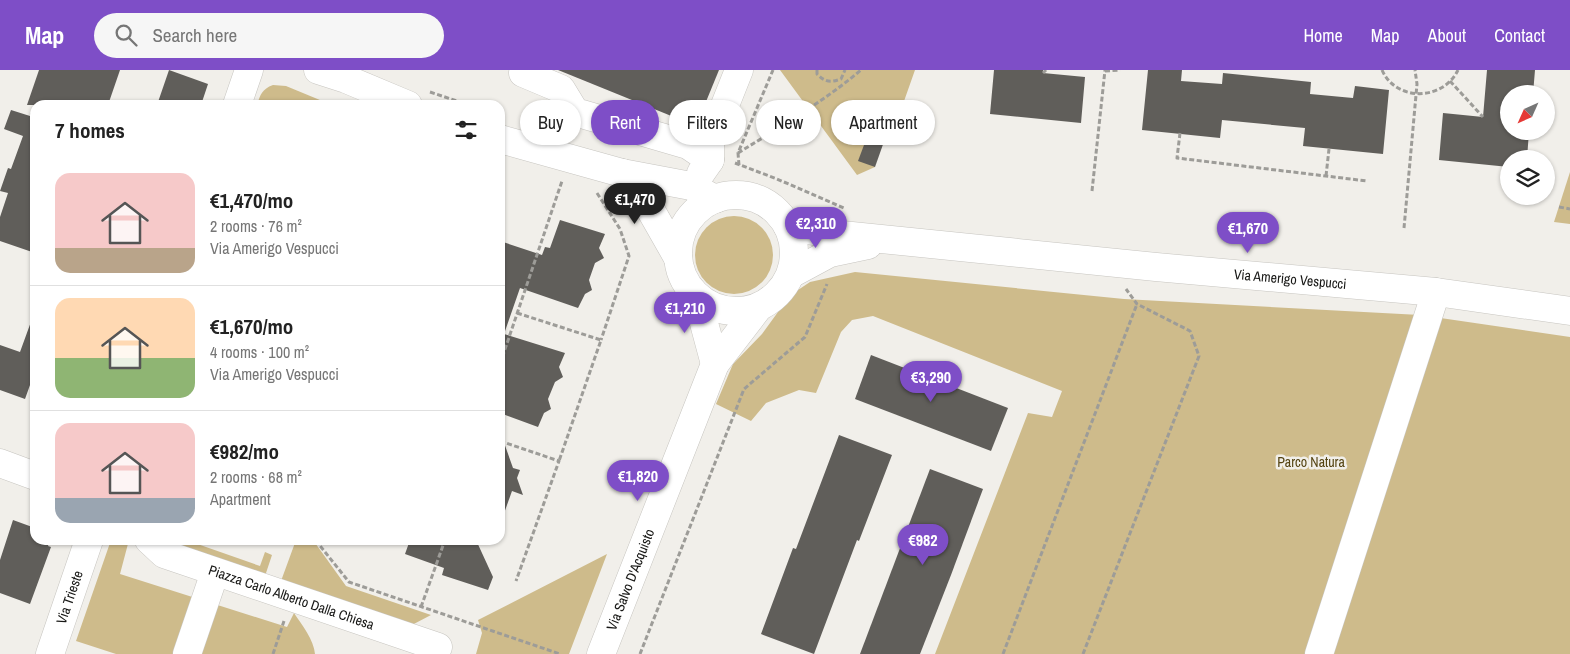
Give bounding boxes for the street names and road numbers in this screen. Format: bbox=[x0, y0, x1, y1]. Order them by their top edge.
street label: Via Amerigo Vespucci bbox=[1233, 265, 1347, 293]
street label: Via Salvo D'Acquisto bbox=[602, 526, 658, 633]
street label: Piazza Carlo Alberto Dalla Chiesa bbox=[206, 561, 377, 634]
street label: Via Trieste bbox=[52, 568, 87, 626]

